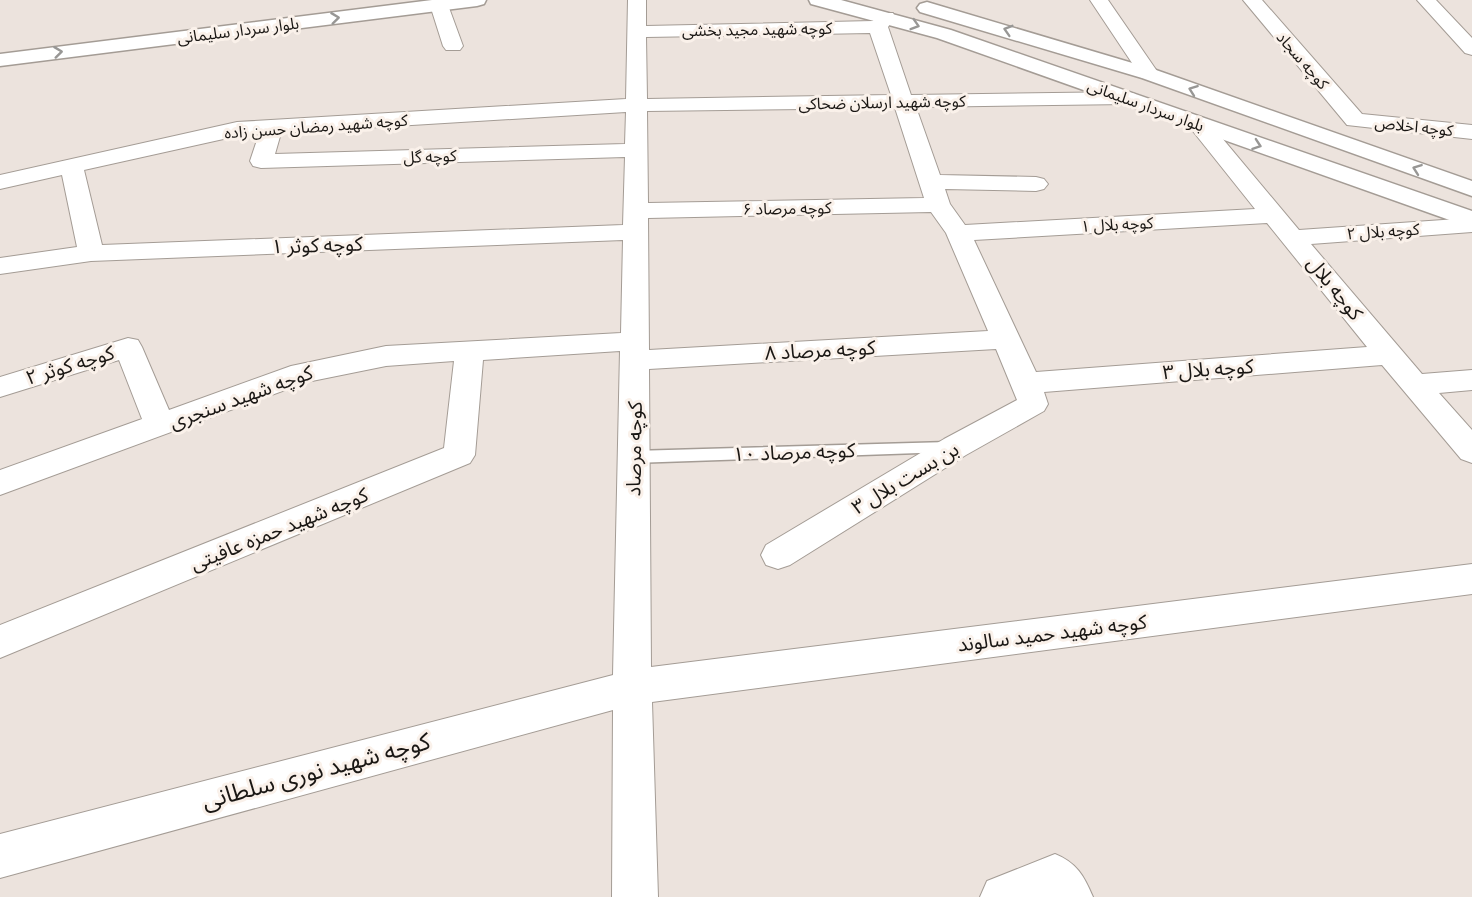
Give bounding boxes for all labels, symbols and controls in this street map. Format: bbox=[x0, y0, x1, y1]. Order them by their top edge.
street label: بلوار سردار سلیمانی bbox=[176, 12, 300, 48]
one-way arrow bbox=[330, 12, 339, 24]
street label: کوچه شهید مجید بخشی bbox=[682, 17, 833, 41]
one-way arrow bbox=[909, 18, 920, 30]
one-way arrow bbox=[1003, 25, 1014, 37]
street label: کوچه سجاد bbox=[1272, 26, 1335, 94]
one-way arrow bbox=[53, 47, 63, 59]
street label: بلوار سردار سلیمانی bbox=[1085, 74, 1207, 136]
one-way arrow bbox=[1189, 85, 1199, 98]
street label: کوچه شهید ارسلان ضحاکی bbox=[798, 90, 966, 115]
street label: کوچه شهید رمضان حسن زاده bbox=[224, 109, 409, 143]
street label: کوچه اخلاص bbox=[1374, 111, 1455, 141]
one-way arrow bbox=[1252, 138, 1262, 150]
street label: کوچه گل bbox=[403, 144, 457, 168]
one-way arrow bbox=[1412, 164, 1423, 177]
street label: کوچه مرصاد ۶ bbox=[742, 196, 832, 220]
street label: کوچه بلال ۱ bbox=[1080, 211, 1154, 237]
street label: کوچه بلال ۲ bbox=[1346, 217, 1420, 245]
street label: کوچه کوثر ۱ bbox=[271, 229, 364, 260]
street label: کوچه بلال bbox=[1301, 250, 1370, 326]
street label: کوچه مرصاد ۸ bbox=[764, 333, 877, 366]
street label: کوچه کوثر ۲ bbox=[22, 338, 118, 391]
street label: کوچه بلال ۳ bbox=[1162, 352, 1255, 385]
street label: کوچه شهید سنجری bbox=[165, 358, 317, 435]
street label: کوچه مرصاد bbox=[619, 401, 648, 497]
street label: بن بست بلال ۳ bbox=[846, 435, 963, 520]
street label: کوچه مرصاد ۱۰ bbox=[732, 436, 856, 467]
street label: کوچه شهید حمزه عافیتی bbox=[186, 480, 373, 577]
street label: کوچه شهید حمید سالوند bbox=[956, 607, 1149, 658]
street label: کوچه شهید نوری سلطانی bbox=[198, 724, 435, 816]

